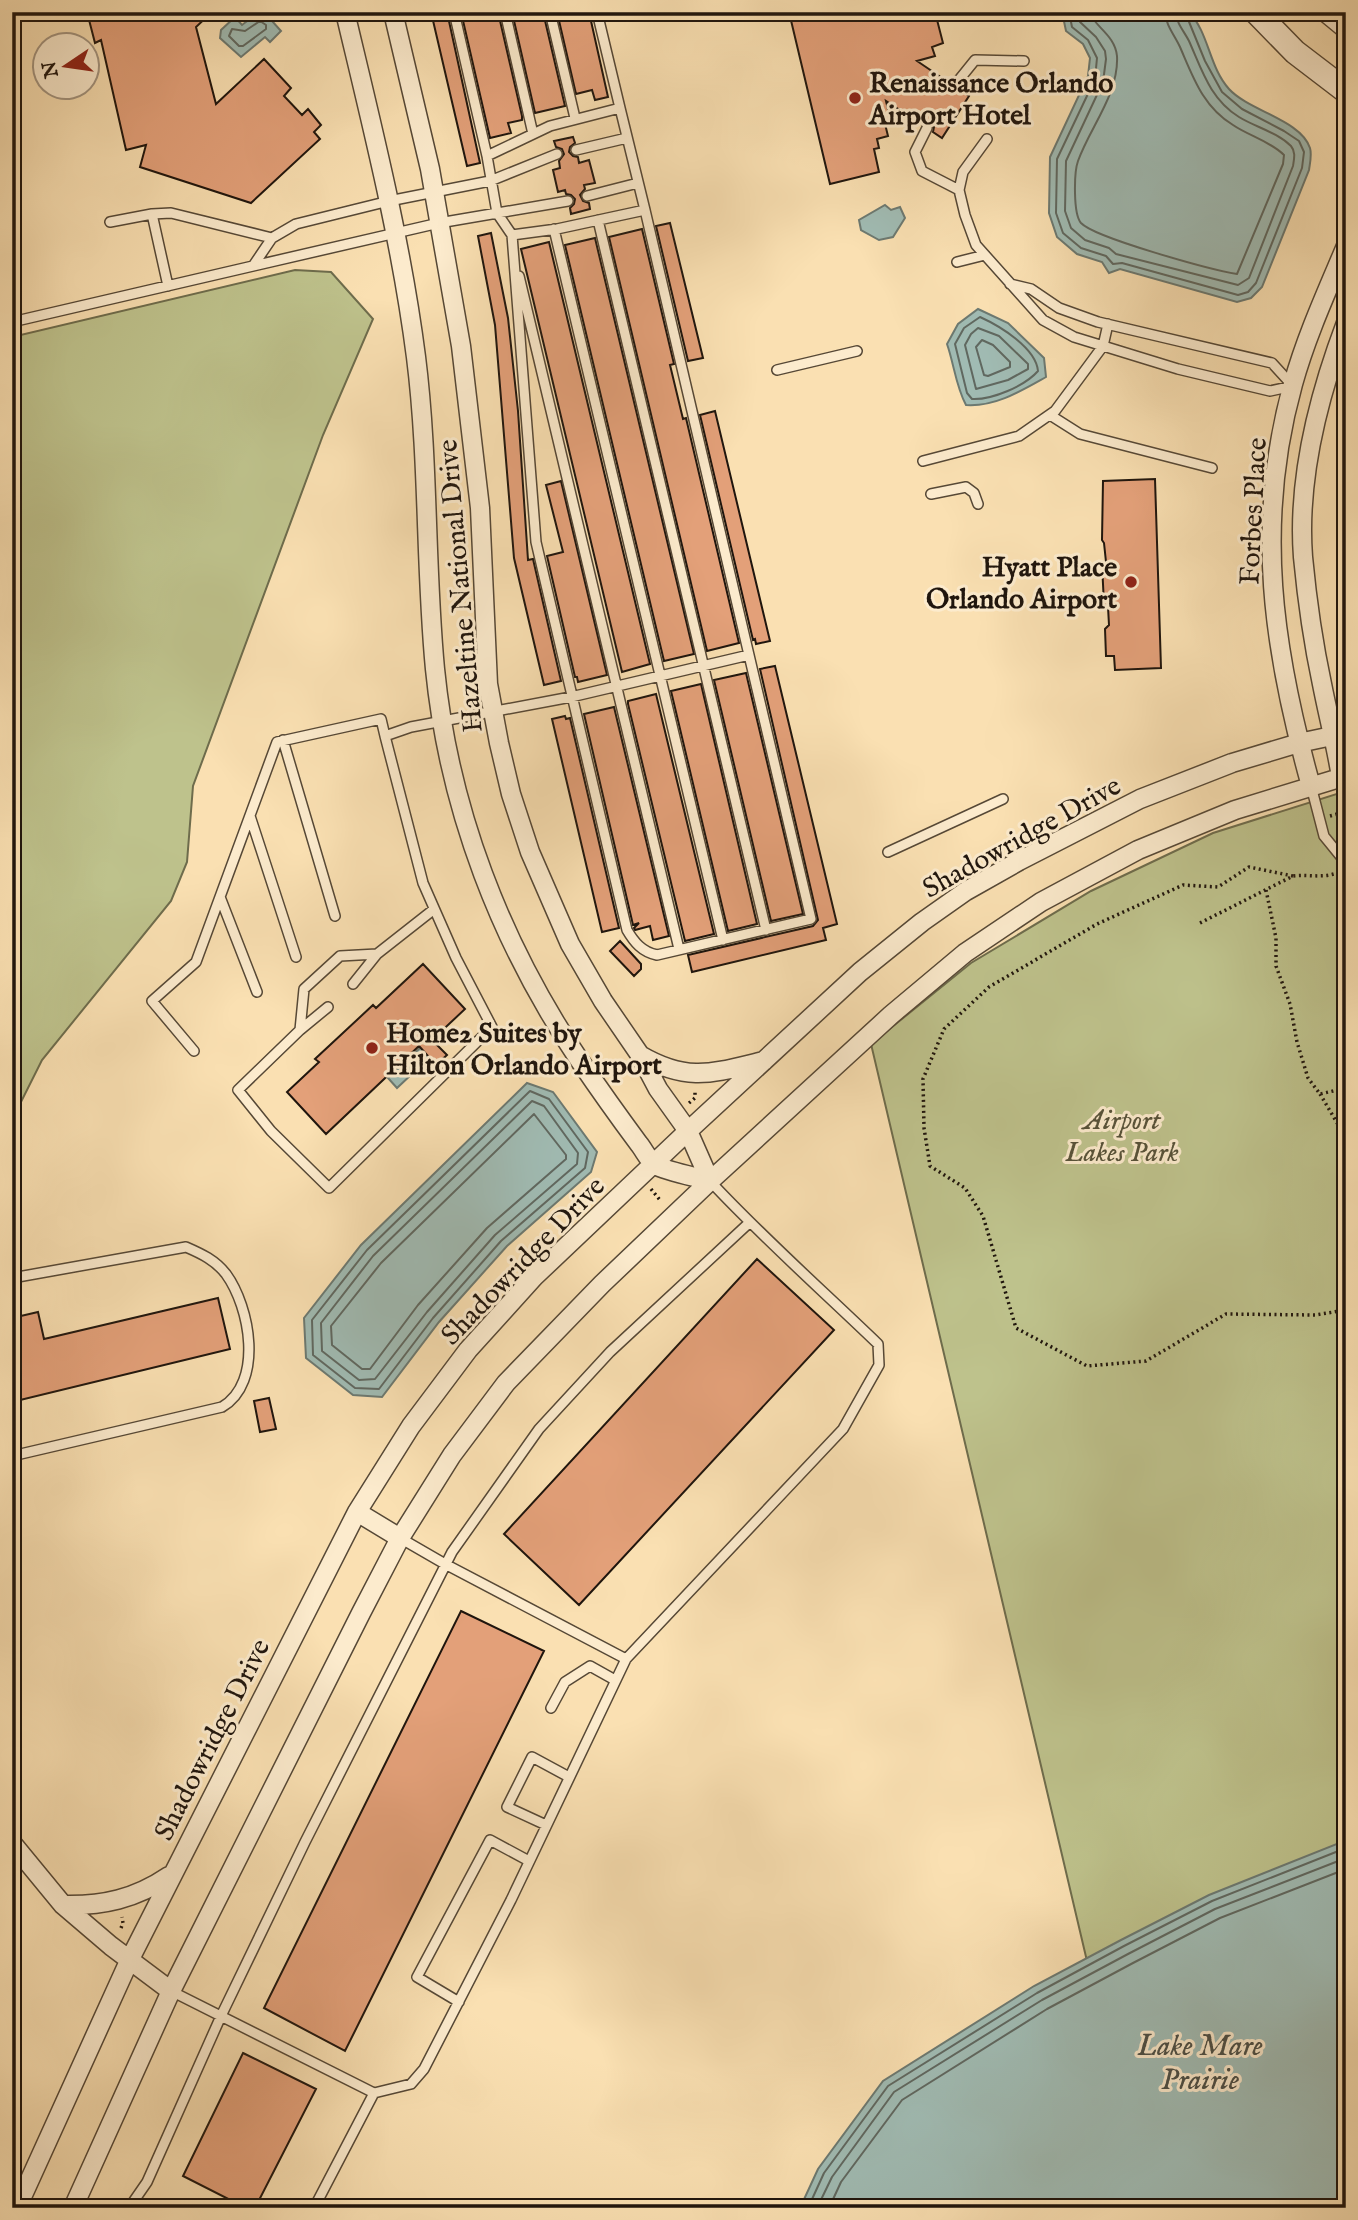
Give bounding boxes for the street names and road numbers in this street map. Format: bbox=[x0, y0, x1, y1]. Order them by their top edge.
street label: Forbes Place bbox=[1233, 436, 1276, 586]
street label: Hazeltine National Drive bbox=[431, 438, 492, 734]
street label: Shadowridge Drive bbox=[917, 769, 1128, 907]
street label: Shadowridge Drive bbox=[434, 1170, 613, 1354]
street label: Shadowridge Drive bbox=[147, 1633, 279, 1847]

